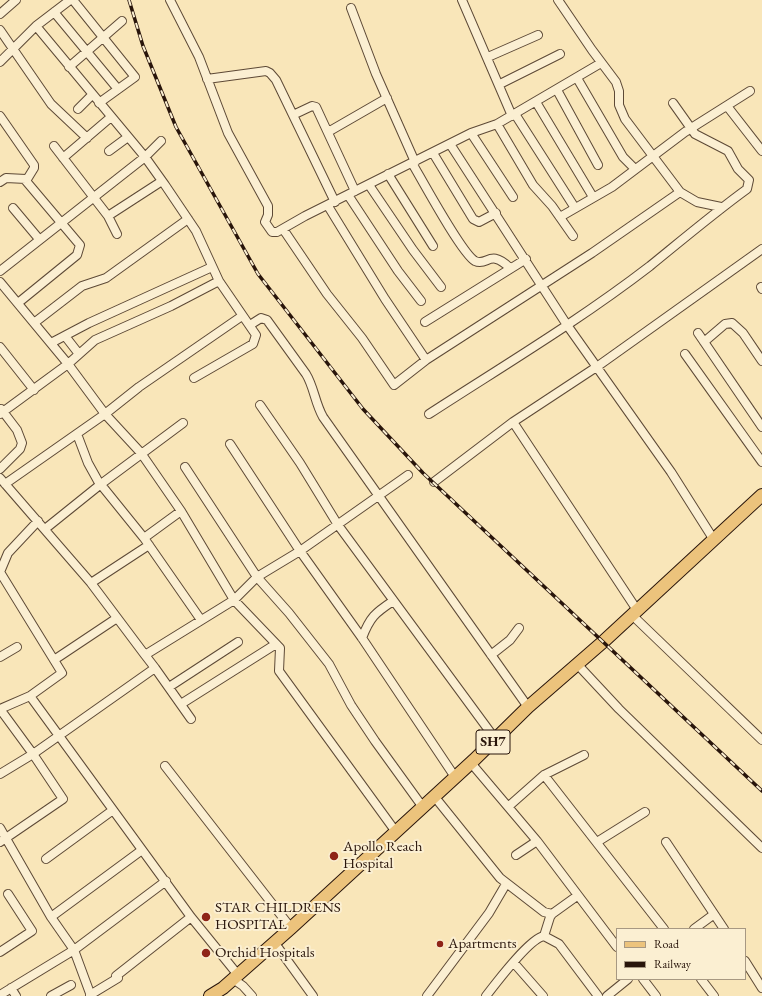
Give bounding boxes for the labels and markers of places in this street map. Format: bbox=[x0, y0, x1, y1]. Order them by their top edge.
place label: Apollo Reach Hospital bbox=[343, 838, 422, 873]
marker: Apollo Reach Hospital bbox=[328, 850, 340, 862]
place label: STAR CHILDRENS HOSPITAL bbox=[215, 899, 341, 934]
marker: STAR CHILDRENS HOSPITAL bbox=[200, 911, 212, 923]
place label: Apartments bbox=[448, 935, 517, 953]
marker: Apartments bbox=[435, 939, 445, 949]
place label: Orchid Hospitals bbox=[215, 944, 315, 962]
marker: Orchid Hospitals bbox=[200, 947, 212, 959]

